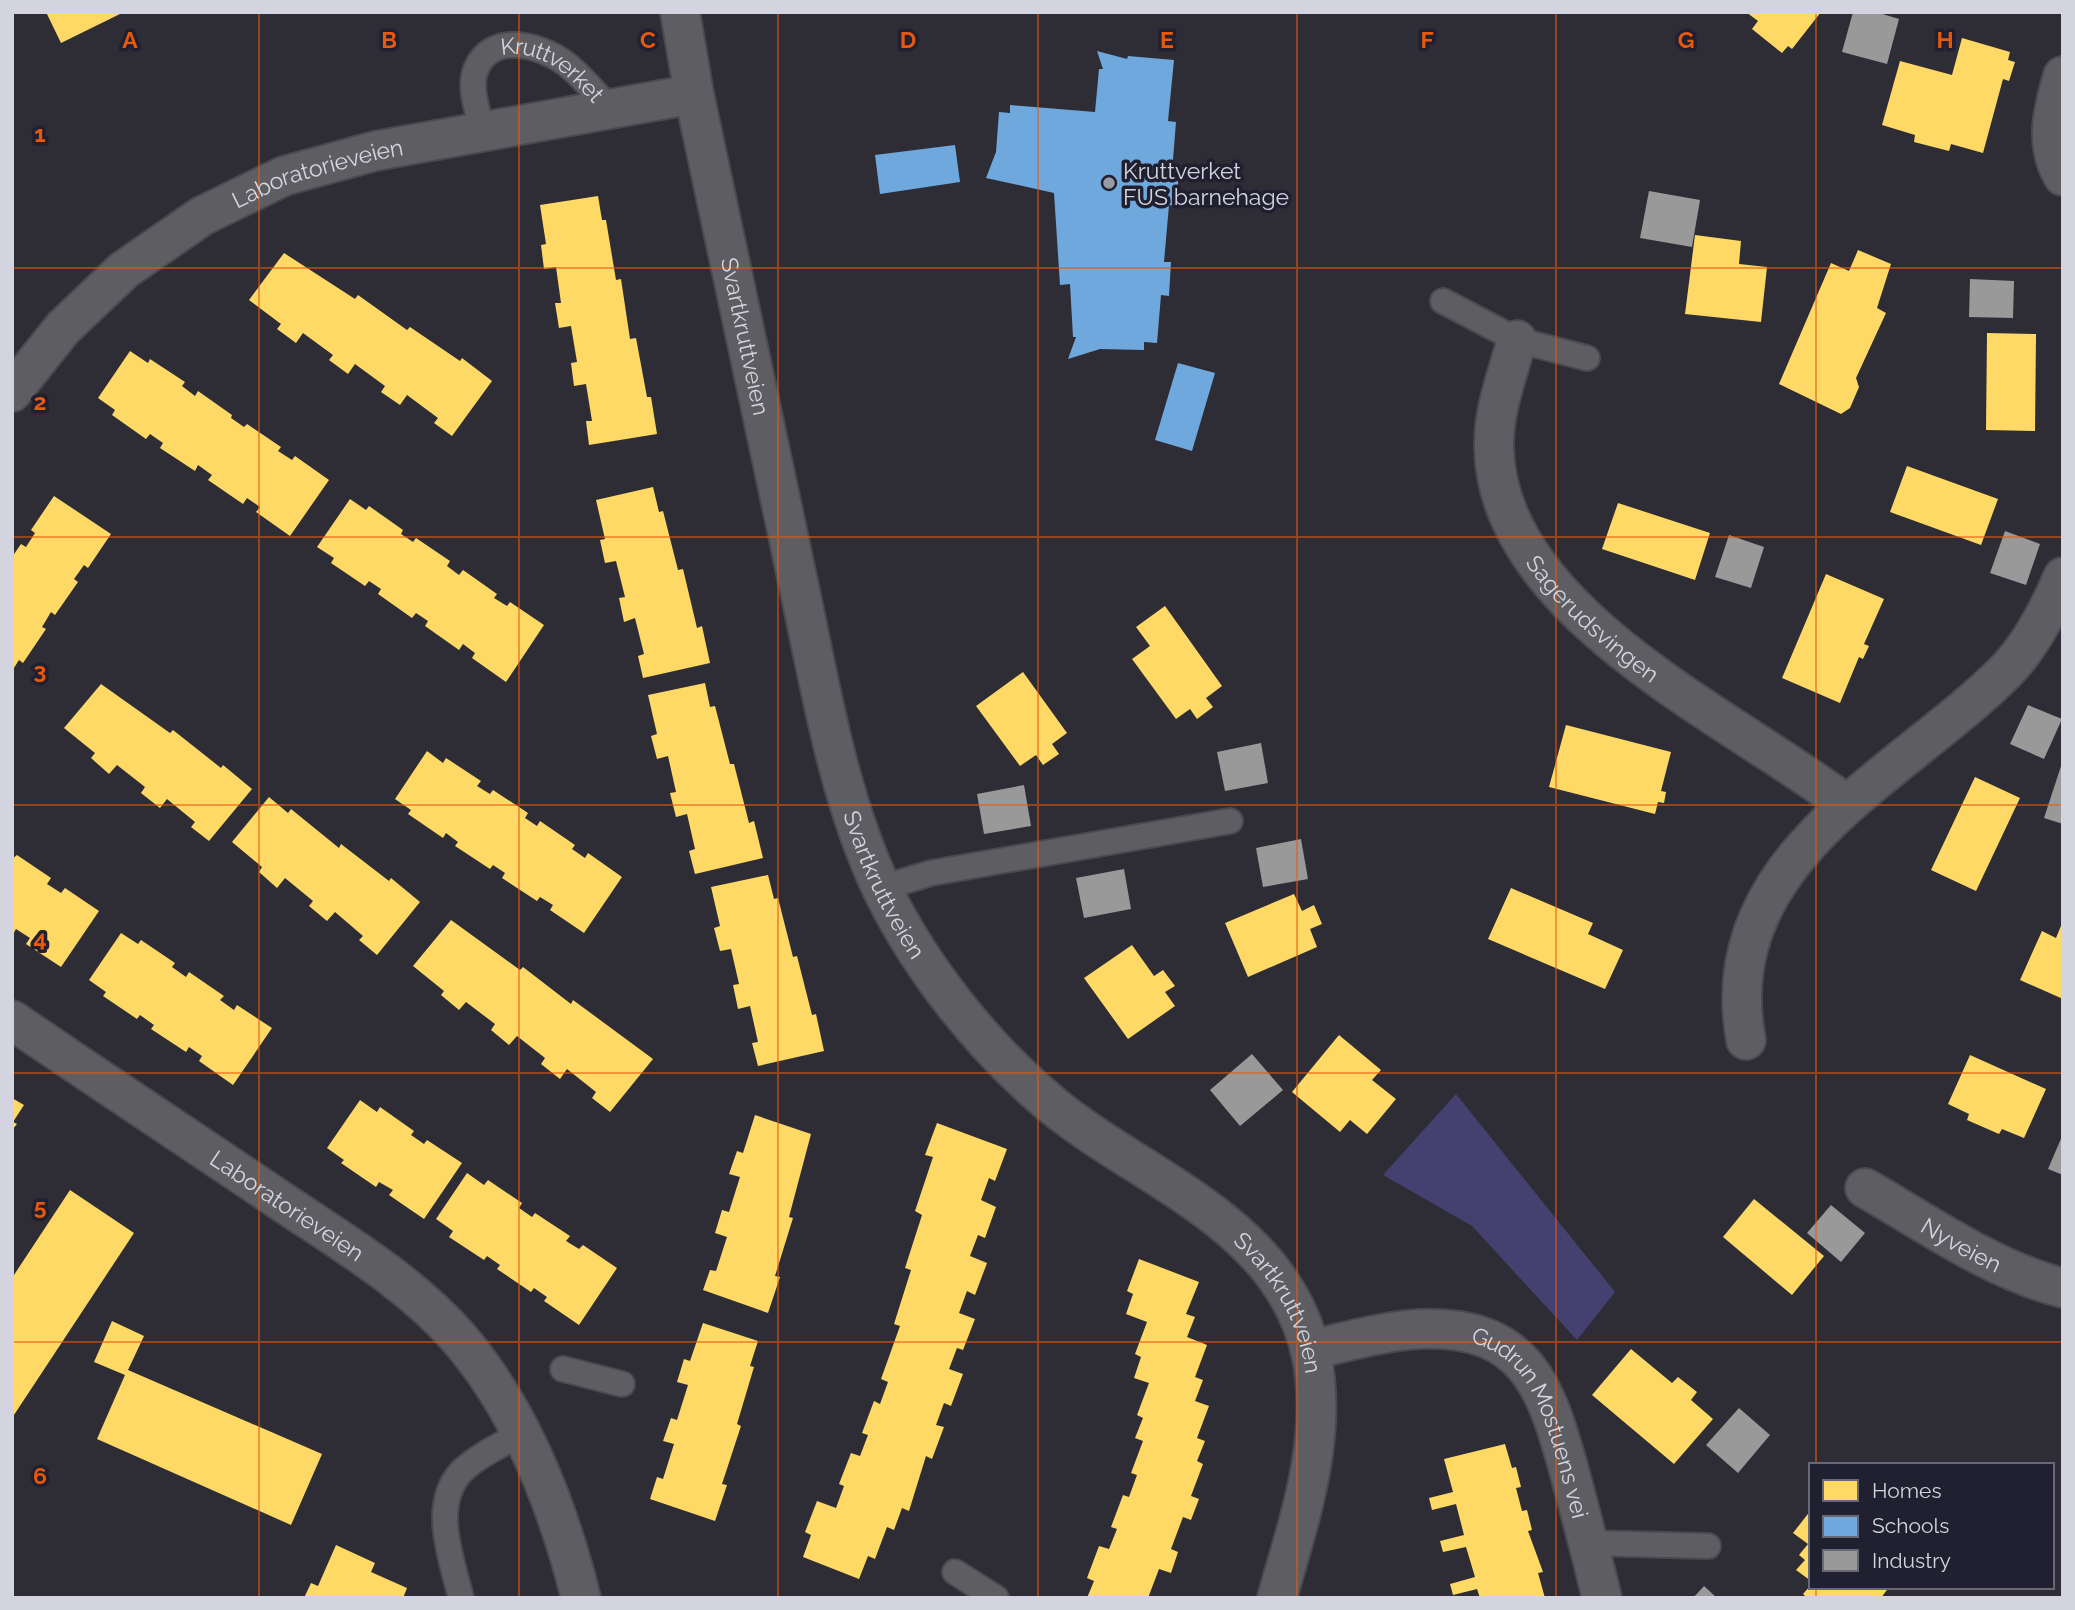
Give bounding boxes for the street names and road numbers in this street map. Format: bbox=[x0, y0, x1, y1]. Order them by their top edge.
street label: Kruttverket bbox=[499, 31, 611, 107]
street label: Laboratorieveien bbox=[227, 133, 405, 213]
street label: Svartkruttveien bbox=[716, 255, 776, 418]
street label: Sagerudsvingen bbox=[1521, 550, 1665, 687]
street label: Svartkruttveien bbox=[839, 807, 931, 963]
street label: Laboratorieveien bbox=[206, 1144, 370, 1266]
street label: Nyveien bbox=[1917, 1211, 2006, 1277]
street label: Svartkruttveien bbox=[1229, 1226, 1328, 1375]
street label: Gudrun Mostuens vei bbox=[1469, 1321, 1595, 1521]

